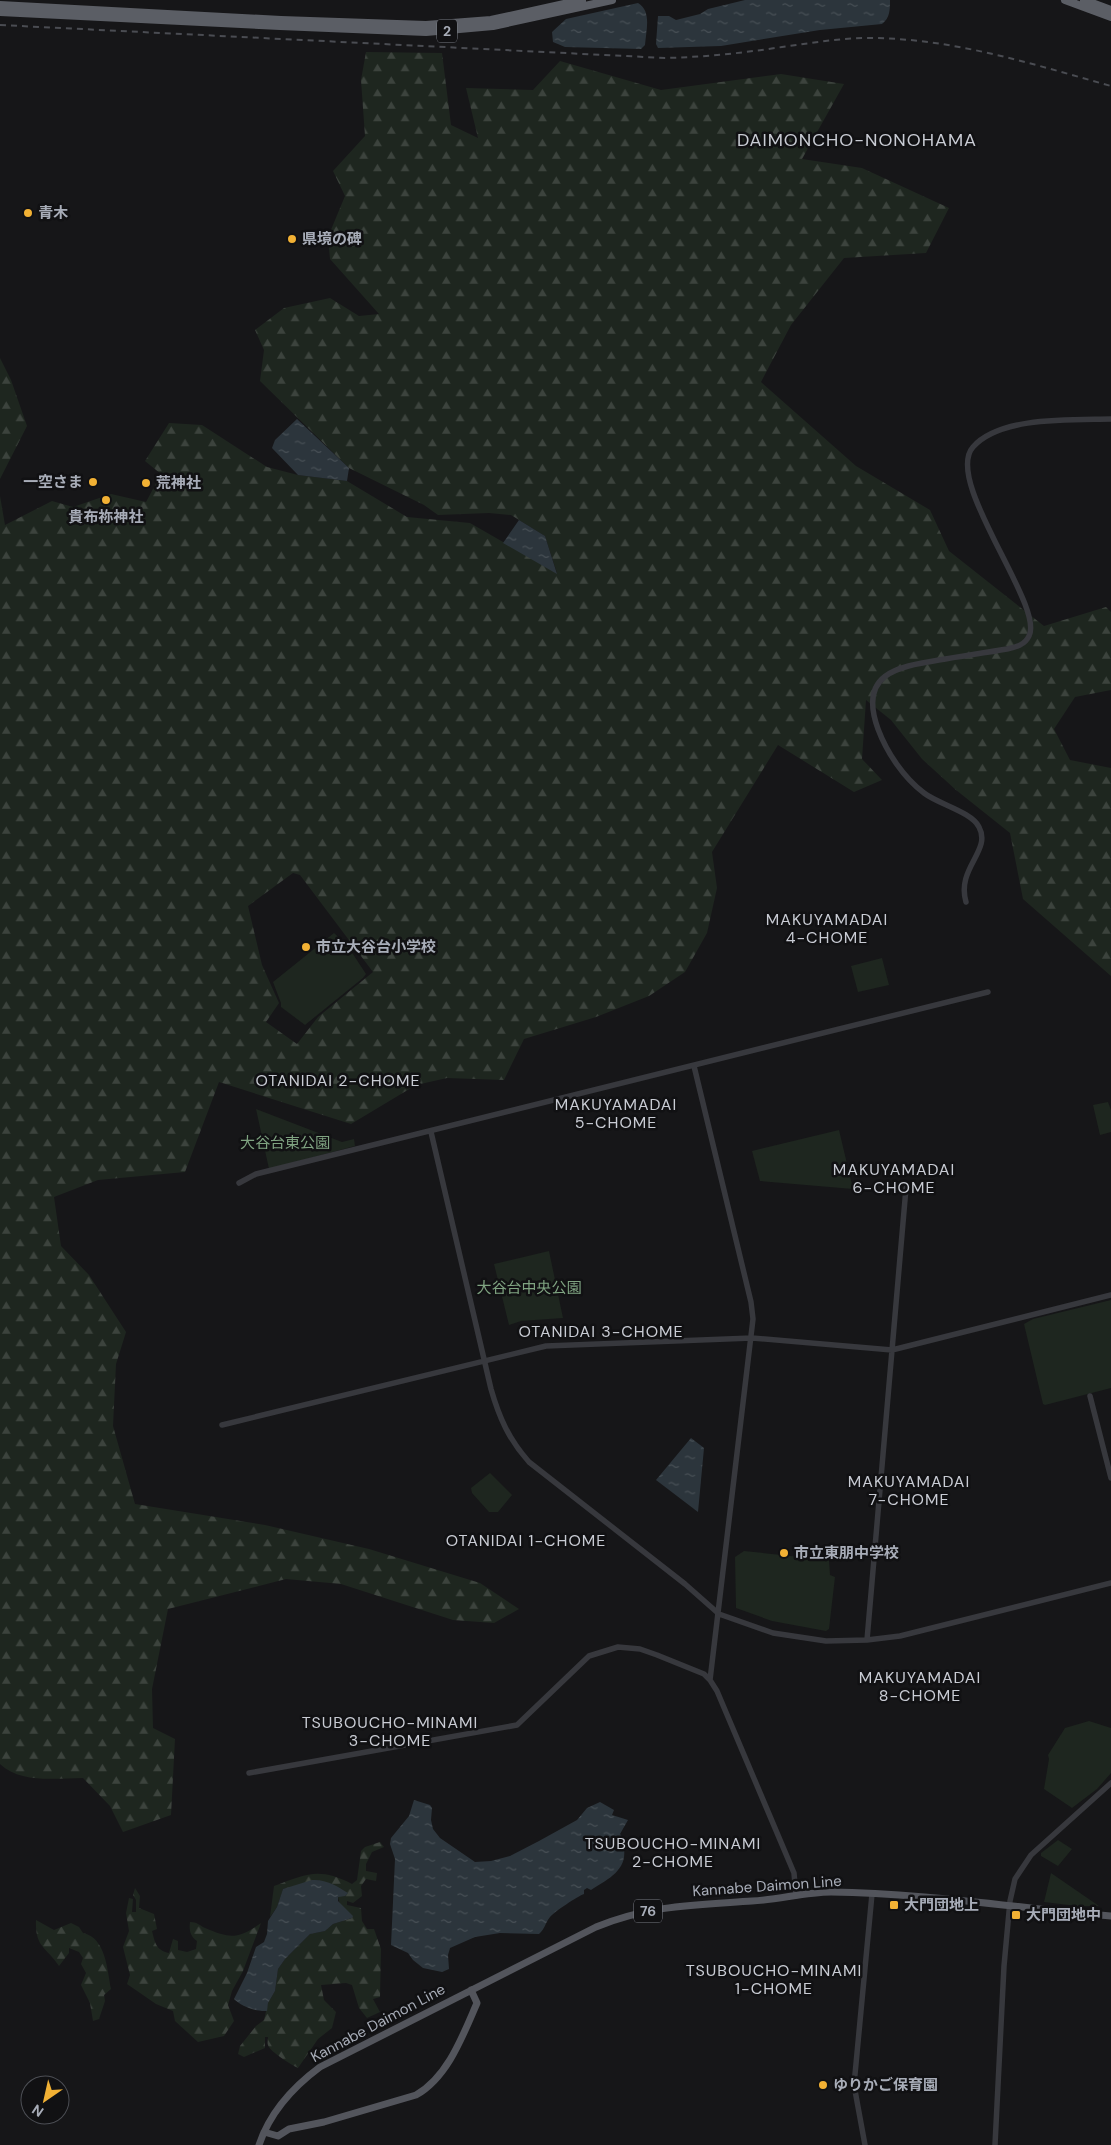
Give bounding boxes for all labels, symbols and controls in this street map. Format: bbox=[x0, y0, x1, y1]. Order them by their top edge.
road number: 2 bbox=[437, 20, 457, 42]
district label: DAIMONCHO-NONOHAMA bbox=[737, 128, 977, 152]
place label: 青木 bbox=[38, 203, 68, 223]
marker: 青木 bbox=[22, 207, 34, 219]
place label: 県境の碑 bbox=[302, 229, 362, 249]
marker: 県境の碑 bbox=[286, 233, 298, 245]
place label: 一空さま bbox=[23, 472, 83, 492]
place label: 荒神社 bbox=[156, 473, 201, 493]
marker: 一空さま bbox=[87, 476, 99, 488]
marker: 荒神社 bbox=[140, 477, 152, 489]
marker: 貴布祢神社 bbox=[100, 494, 112, 506]
place label: 貴布祢神社 bbox=[68, 507, 144, 527]
district label: MAKUYAMADAI 4-CHOME bbox=[766, 909, 888, 948]
place label: 市立大谷台小学校 bbox=[316, 937, 436, 957]
marker: 市立大谷台小学校 bbox=[300, 941, 312, 953]
district label: OTANIDAI 2-CHOME bbox=[256, 1070, 420, 1091]
district label: MAKUYAMADAI 5-CHOME bbox=[555, 1094, 677, 1133]
park label: 大谷台東公園 bbox=[240, 1133, 330, 1153]
district label: MAKUYAMADAI 6-CHOME bbox=[833, 1159, 955, 1198]
park label: 大谷台中央公園 bbox=[476, 1278, 582, 1298]
district label: OTANIDAI 3-CHOME bbox=[518, 1321, 684, 1342]
district label: MAKUYAMADAI 7-CHOME bbox=[848, 1471, 970, 1510]
district label: OTANIDAI 1-CHOME bbox=[446, 1530, 606, 1551]
place label: 市立東朋中学校 bbox=[794, 1543, 899, 1563]
marker: 市立東朋中学校 bbox=[778, 1547, 790, 1559]
district label: MAKUYAMADAI 8-CHOME bbox=[859, 1667, 981, 1706]
district label: TSUBOUCHO-MINAMI 3-CHOME bbox=[302, 1712, 478, 1751]
district label: TSUBOUCHO-MINAMI 2-CHOME bbox=[585, 1833, 761, 1872]
street label: Kannabe Daimon Line bbox=[692, 1871, 842, 1901]
place label: 大門団地上 bbox=[904, 1895, 979, 1915]
marker: 大門団地上 bbox=[888, 1899, 900, 1911]
road number: 76 bbox=[634, 1900, 662, 1922]
place label: 大門団地中 bbox=[1026, 1905, 1101, 1925]
marker: 大門団地中 bbox=[1010, 1909, 1022, 1921]
district label: TSUBOUCHO-MINAMI 1-CHOME bbox=[686, 1960, 862, 1999]
street label: Kannabe Daimon Line bbox=[307, 1979, 449, 2067]
north arrow bbox=[20, 2075, 70, 2125]
place label: ゆりかご保育園 bbox=[833, 2075, 938, 2095]
marker: ゆりかご保育園 bbox=[817, 2079, 829, 2091]
text: N bbox=[28, 2100, 47, 2121]

